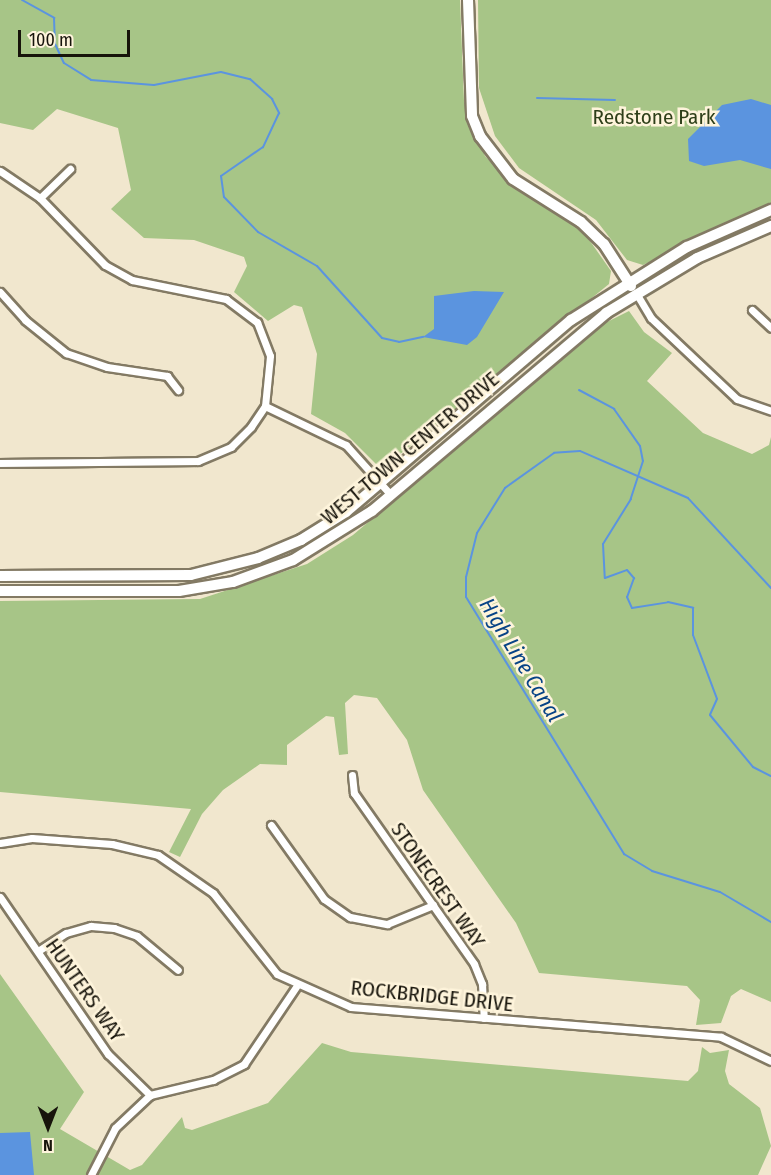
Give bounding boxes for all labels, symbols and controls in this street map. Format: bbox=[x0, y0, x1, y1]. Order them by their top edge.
scale bar bbox=[21, 18, 134, 56]
text: 100 m bbox=[29, 29, 73, 51]
park label: Redstone Park bbox=[593, 104, 715, 130]
street label: WEST TOWN CENTER DRIVE bbox=[316, 366, 504, 530]
water label: High Line Canal bbox=[474, 593, 568, 727]
street label: STONECREST WAY bbox=[386, 818, 490, 952]
street label: HUNTERS WAY bbox=[40, 934, 130, 1046]
street label: ROCKBRIDGE DRIVE bbox=[349, 975, 515, 1017]
north arrow bbox=[18, 1097, 78, 1157]
text: N bbox=[43, 1136, 53, 1155]

